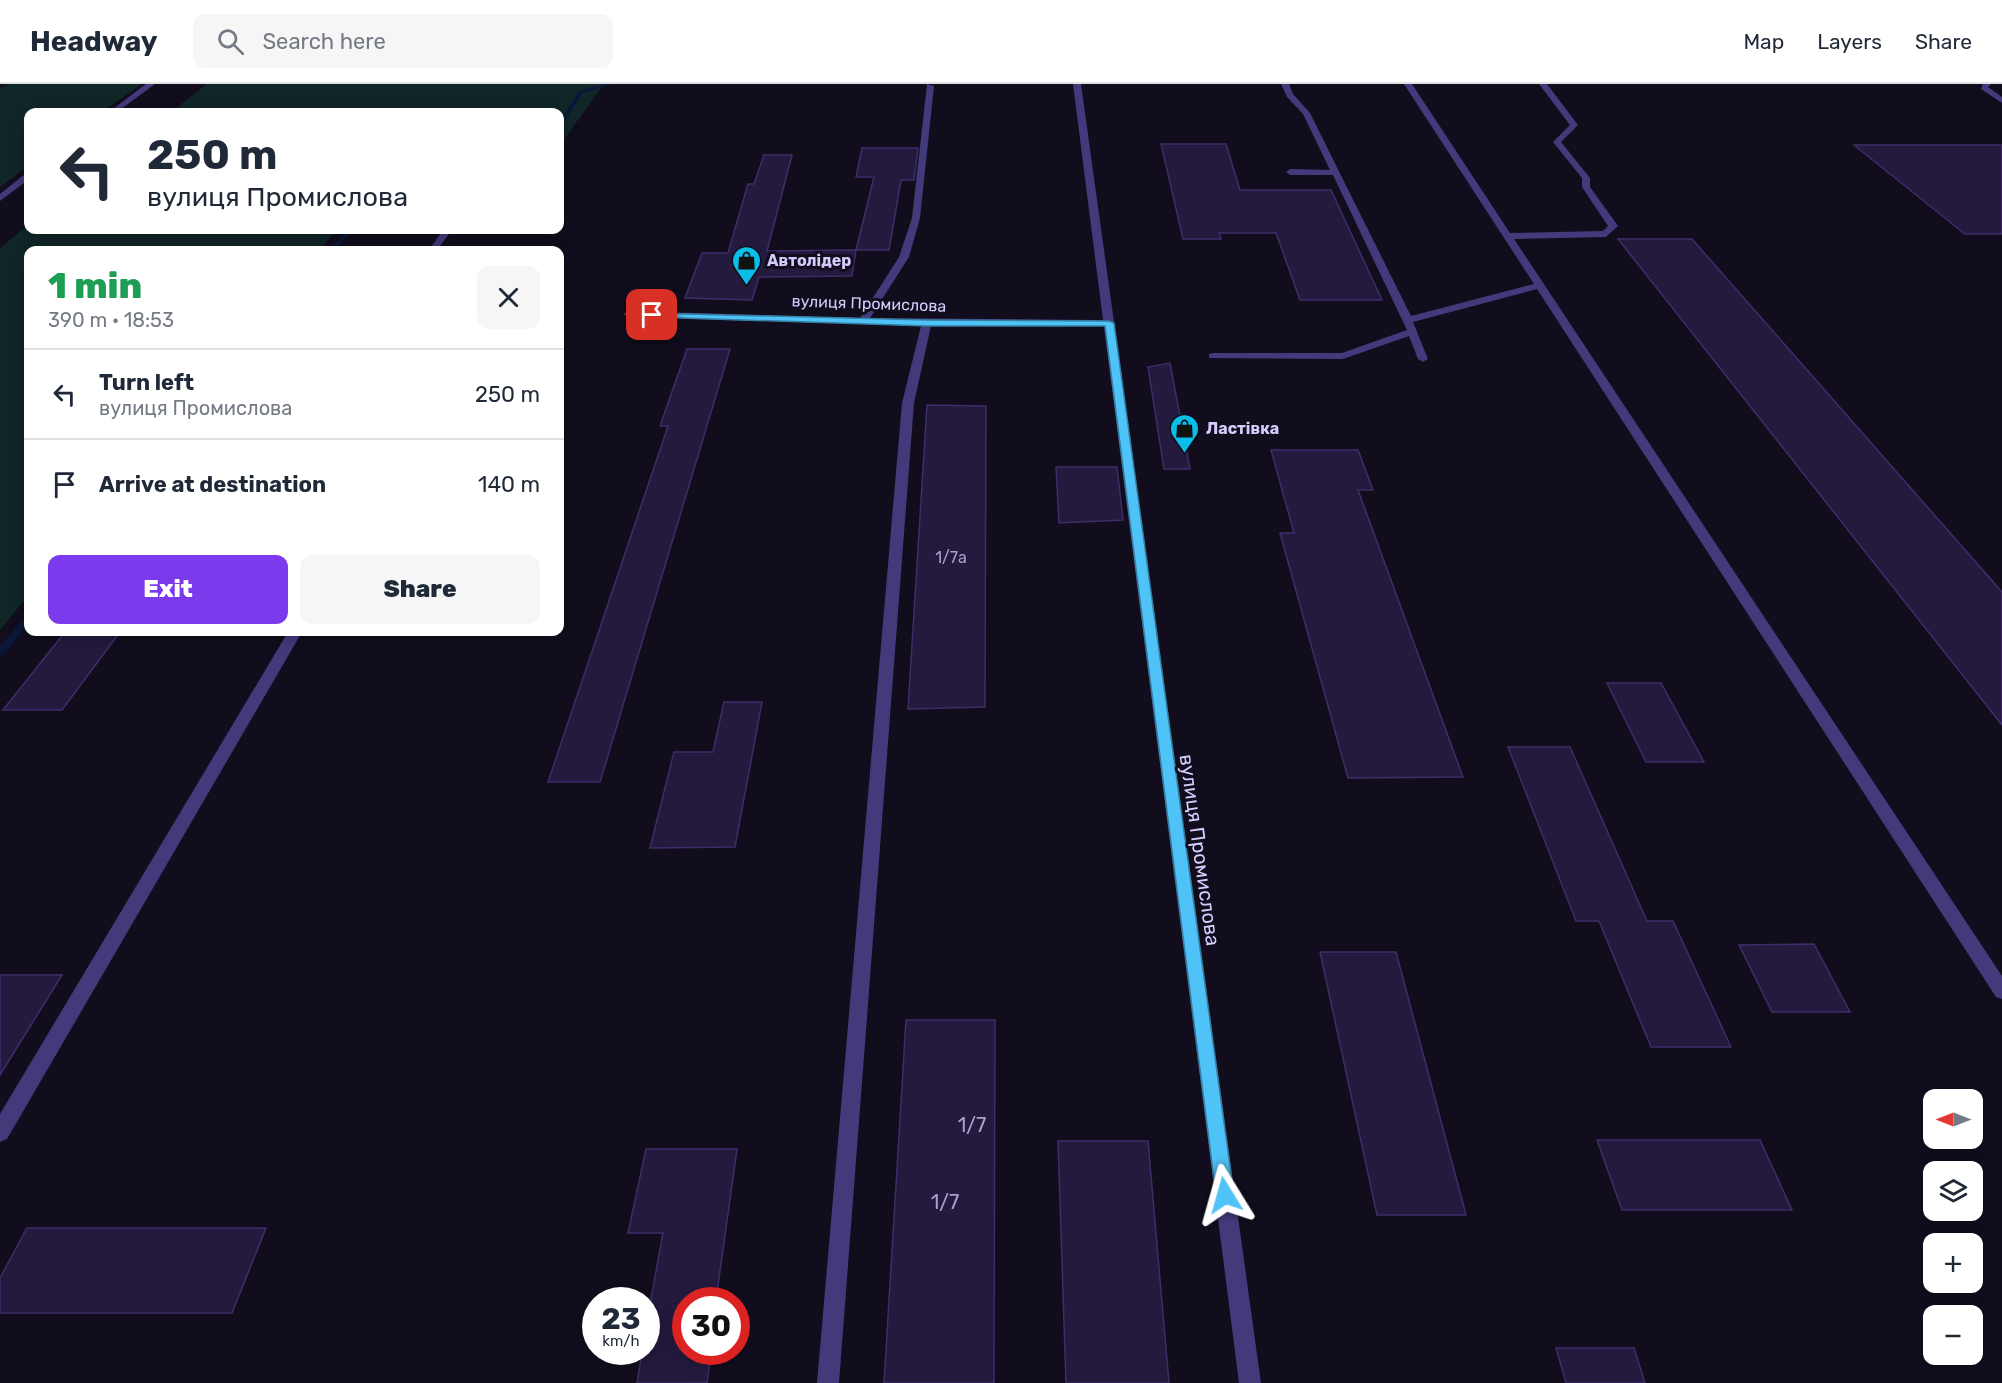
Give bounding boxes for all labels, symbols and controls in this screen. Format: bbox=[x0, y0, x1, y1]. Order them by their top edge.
search box bbox=[193, 14, 613, 68]
text: Headway bbox=[30, 25, 157, 58]
icon: search bbox=[214, 25, 247, 58]
text: Search here bbox=[262, 28, 386, 55]
text: Map bbox=[1743, 29, 1784, 54]
text: Layers bbox=[1817, 29, 1882, 54]
text: Share bbox=[1915, 29, 1972, 54]
text: 250 m bbox=[147, 130, 277, 180]
icon: left bbox=[48, 132, 126, 210]
text: вулиця Промислова bbox=[147, 181, 408, 213]
shop icon: Автолідер bbox=[730, 244, 762, 286]
place label: Автолідер bbox=[767, 251, 851, 270]
text: 1 min bbox=[48, 264, 142, 307]
button: close bbox=[477, 266, 540, 329]
pin bbox=[626, 289, 677, 340]
street label: вулиця Промислова bbox=[791, 291, 947, 316]
icon: arrive bbox=[635, 298, 668, 331]
text: 390 m · 18:53 bbox=[48, 308, 174, 332]
text: Turn left bbox=[99, 369, 194, 396]
icon: left bbox=[48, 378, 81, 411]
text: 250 m bbox=[475, 381, 540, 408]
text: вулиця Промислова bbox=[99, 396, 292, 420]
shop icon: Ластівка bbox=[1169, 412, 1201, 454]
place label: Ластівка bbox=[1206, 419, 1279, 438]
icon: arrive bbox=[48, 468, 81, 501]
text: Arrive at destination bbox=[99, 471, 326, 498]
text: 140 m bbox=[478, 471, 540, 498]
house number: 1/7а bbox=[935, 548, 967, 567]
button: Exit bbox=[48, 555, 288, 624]
button: Share bbox=[300, 555, 540, 624]
street label: вулиця Промислова bbox=[1175, 753, 1225, 947]
north arrow bbox=[1923, 1089, 1983, 1149]
map controls bbox=[1923, 1089, 1983, 1365]
house number: 1/7 bbox=[958, 1113, 986, 1137]
button: layers bbox=[1923, 1161, 1983, 1221]
position arrow bbox=[1193, 1163, 1257, 1227]
house number: 1/7 bbox=[931, 1190, 959, 1214]
button: + bbox=[1923, 1233, 1983, 1293]
speed limit sign: 30 bbox=[672, 1287, 750, 1365]
text: 23 bbox=[601, 1301, 641, 1337]
button: − bbox=[1923, 1305, 1983, 1365]
text: km/h bbox=[602, 1332, 640, 1350]

